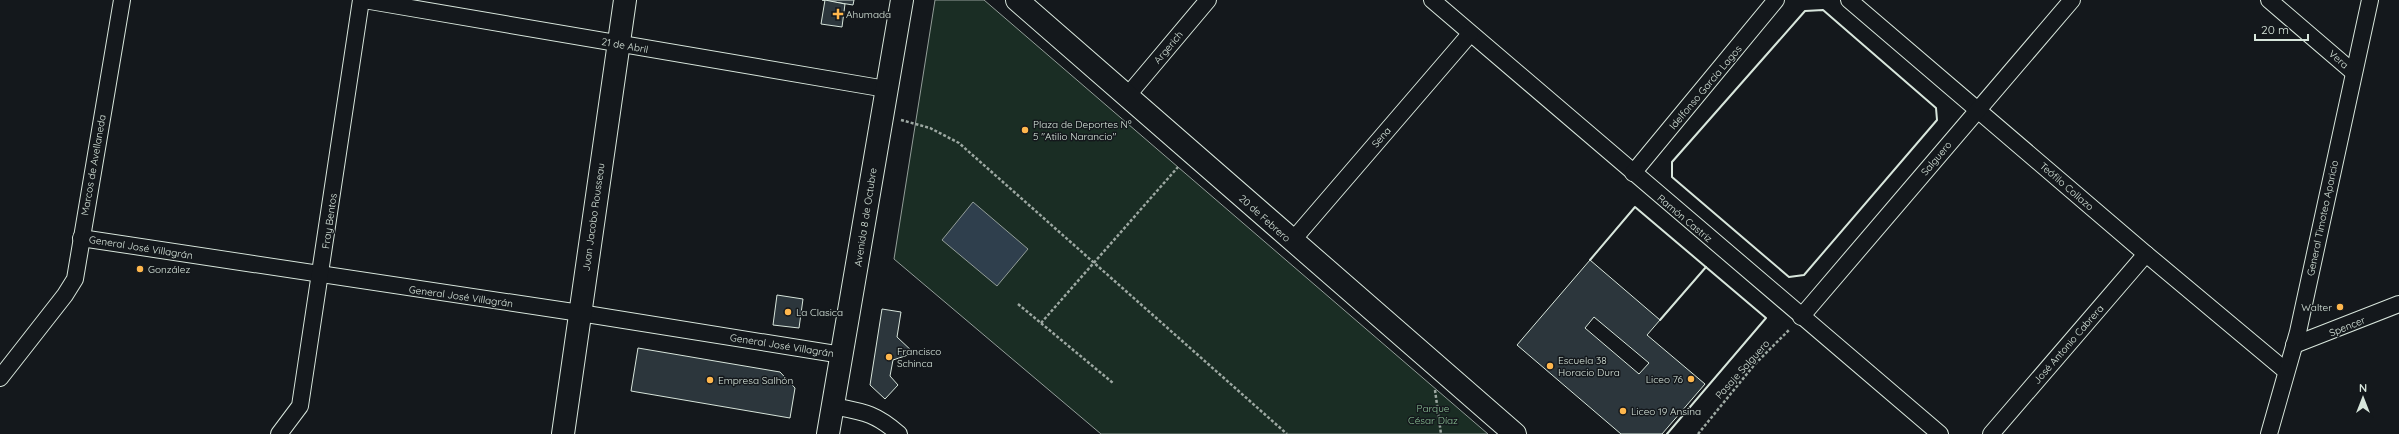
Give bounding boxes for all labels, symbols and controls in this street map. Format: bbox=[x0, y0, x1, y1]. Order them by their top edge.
place label: Ahumada bbox=[846, 8, 891, 21]
marker: Ahumada bbox=[833, 9, 843, 19]
scale bar bbox=[2255, 16, 2308, 42]
text: 20 m bbox=[2261, 22, 2289, 37]
street label: Argerich bbox=[1151, 28, 1186, 66]
street label: 21 de Abril bbox=[601, 35, 649, 56]
street label: Idelfonso García Lagos bbox=[1666, 42, 1745, 132]
street label: Vera bbox=[2326, 47, 2351, 71]
street label: Marcos de Avellaneda bbox=[78, 114, 109, 217]
place label: Plaza de Deportes Nº 5 "Atilio Narancio" bbox=[1033, 118, 1132, 143]
street label: Sena bbox=[1369, 124, 1394, 150]
marker: Plaza de Deportes Nº 5 "Atilio Narancio" bbox=[1020, 125, 1030, 135]
street label: Salguero bbox=[1918, 138, 1955, 178]
street label: Teófilo Collazo bbox=[2037, 159, 2096, 213]
street label: General Timoteo Aparicio bbox=[2304, 159, 2341, 277]
street label: Juan Jacobo Rousseau bbox=[579, 162, 608, 272]
street label: Avenida 8 de Octubre bbox=[851, 166, 880, 267]
street label: Fray Bentos bbox=[319, 192, 340, 250]
street label: 20 de Febrero bbox=[1236, 192, 1293, 245]
street label: Ramón Castriz bbox=[1654, 192, 1715, 245]
street label: General José Villagrán bbox=[88, 233, 194, 262]
place label: González bbox=[148, 263, 190, 276]
marker: González bbox=[135, 264, 145, 274]
street label: General José Villagrán bbox=[408, 283, 514, 310]
place label: Walter bbox=[2301, 301, 2332, 314]
street label: José Antonio Cabrera bbox=[2030, 302, 2106, 387]
marker: Walter bbox=[2335, 302, 2345, 312]
place label: La Clasica bbox=[796, 306, 843, 319]
marker: La Clasica bbox=[783, 307, 793, 317]
street label: Spencer bbox=[2327, 313, 2367, 340]
street label: General José Villagrán bbox=[729, 331, 835, 360]
street label: Pasaje Salguero bbox=[1712, 337, 1772, 402]
place label: Francisco Schinca bbox=[897, 345, 941, 370]
marker: Francisco Schinca bbox=[884, 352, 894, 362]
place label: Escuela 38 Horacio Dura bbox=[1558, 354, 1620, 379]
marker: Escuela 38 Horacio Dura bbox=[1545, 361, 1555, 371]
place label: Liceo 76 bbox=[1646, 373, 1684, 386]
place label: Empresa Salhón bbox=[718, 374, 793, 387]
marker: Liceo 76 bbox=[1686, 374, 1696, 384]
marker: Empresa Salhón bbox=[705, 375, 715, 385]
north arrow bbox=[2343, 378, 2383, 418]
text: N bbox=[2359, 381, 2367, 395]
park label: Parque César Díaz bbox=[1408, 402, 1458, 427]
place label: Liceo 19 Ansina bbox=[1631, 405, 1701, 418]
marker: Liceo 19 Ansina bbox=[1618, 406, 1628, 416]

